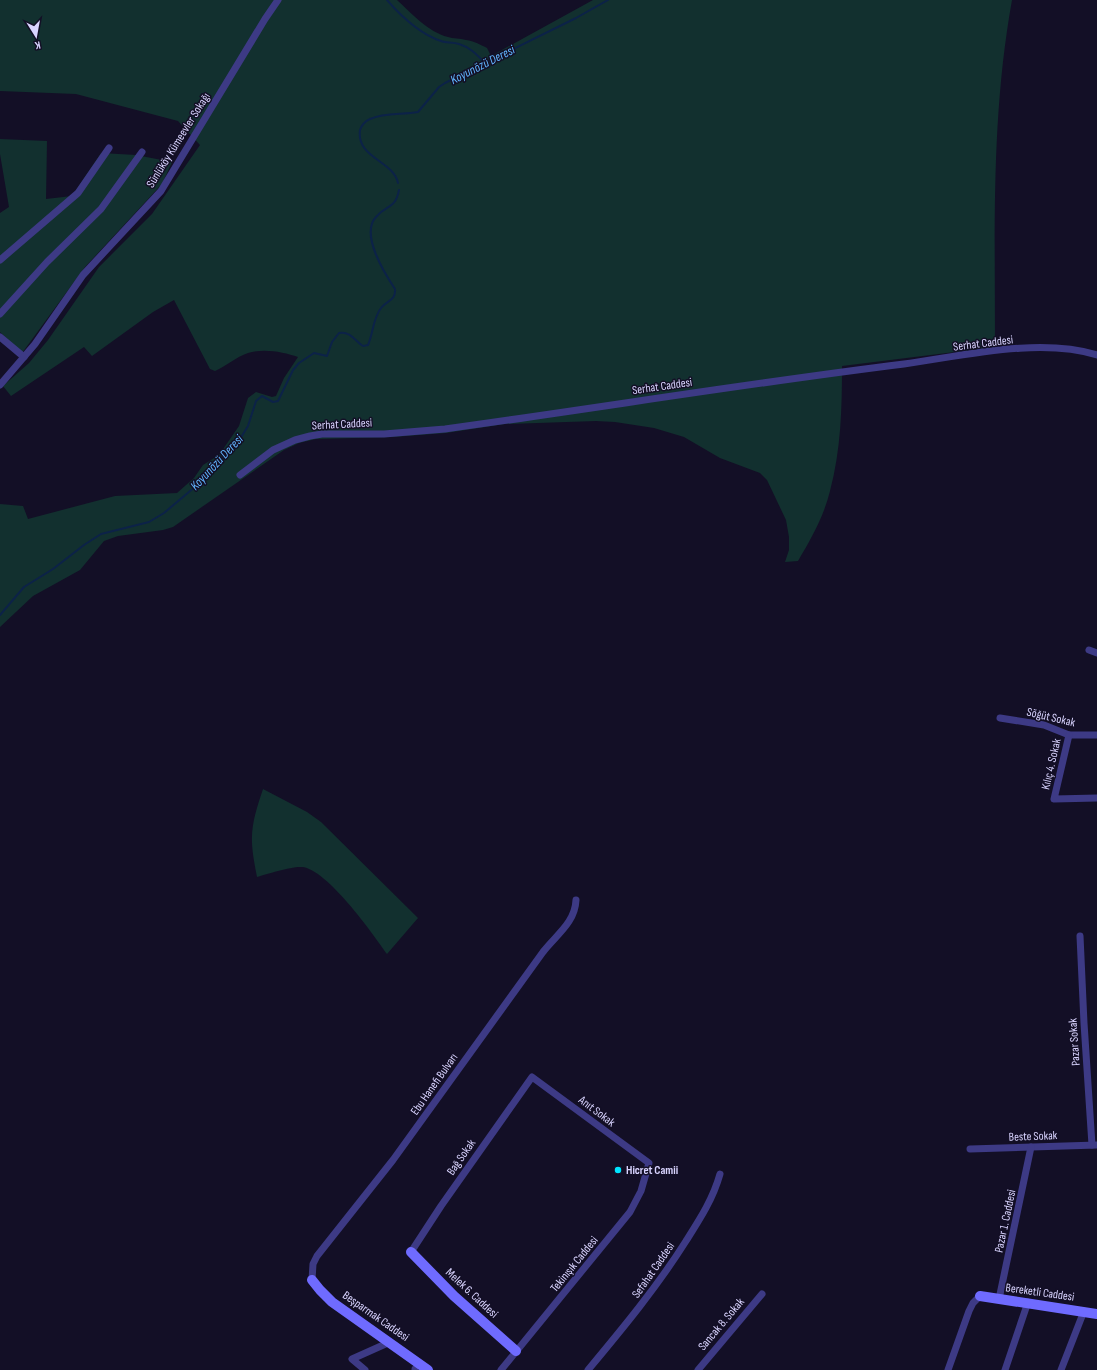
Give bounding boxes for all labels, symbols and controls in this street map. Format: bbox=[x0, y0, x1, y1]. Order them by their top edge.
north arrow bbox=[16, 16, 56, 56]
text: K bbox=[33, 38, 42, 52]
water label: Koyunözü Deresi bbox=[448, 42, 518, 88]
street label: Sünlüköy Kümeevler Sokağı bbox=[143, 90, 214, 191]
street label: Serhat Caddesi bbox=[952, 332, 1014, 355]
street label: Serhat Caddesi bbox=[631, 375, 693, 398]
street label: Serhat Caddesi bbox=[312, 415, 373, 434]
water label: Koyunözü Deresi bbox=[187, 431, 247, 494]
street label: Söğüt Sokak bbox=[1025, 705, 1077, 730]
street label: Kılıç 4. Sokak bbox=[1038, 737, 1065, 791]
street label: Pazar Sokak bbox=[1065, 1017, 1084, 1066]
street label: Ebu Hanefi Bulvarı bbox=[408, 1050, 461, 1118]
street label: Anıt Sokak bbox=[575, 1092, 618, 1130]
street label: Beste Sokak bbox=[1008, 1128, 1058, 1145]
street label: Bağ Sokak bbox=[444, 1136, 479, 1178]
place label: Hicret Camii bbox=[626, 1163, 678, 1178]
marker: Hicret Camii bbox=[613, 1165, 623, 1175]
street label: Pazar 1. Caddesi bbox=[991, 1188, 1019, 1254]
street label: Tekinışık Caddesi bbox=[547, 1233, 602, 1295]
street label: Sefahat Caddesi bbox=[629, 1239, 678, 1301]
street label: Melek 6. Caddesi bbox=[442, 1265, 501, 1321]
street label: Bereketli Caddesi bbox=[1005, 1280, 1075, 1305]
street label: Beşparmak Caddesi bbox=[339, 1288, 412, 1345]
street label: Sancak 8. Sokak bbox=[695, 1295, 748, 1354]

